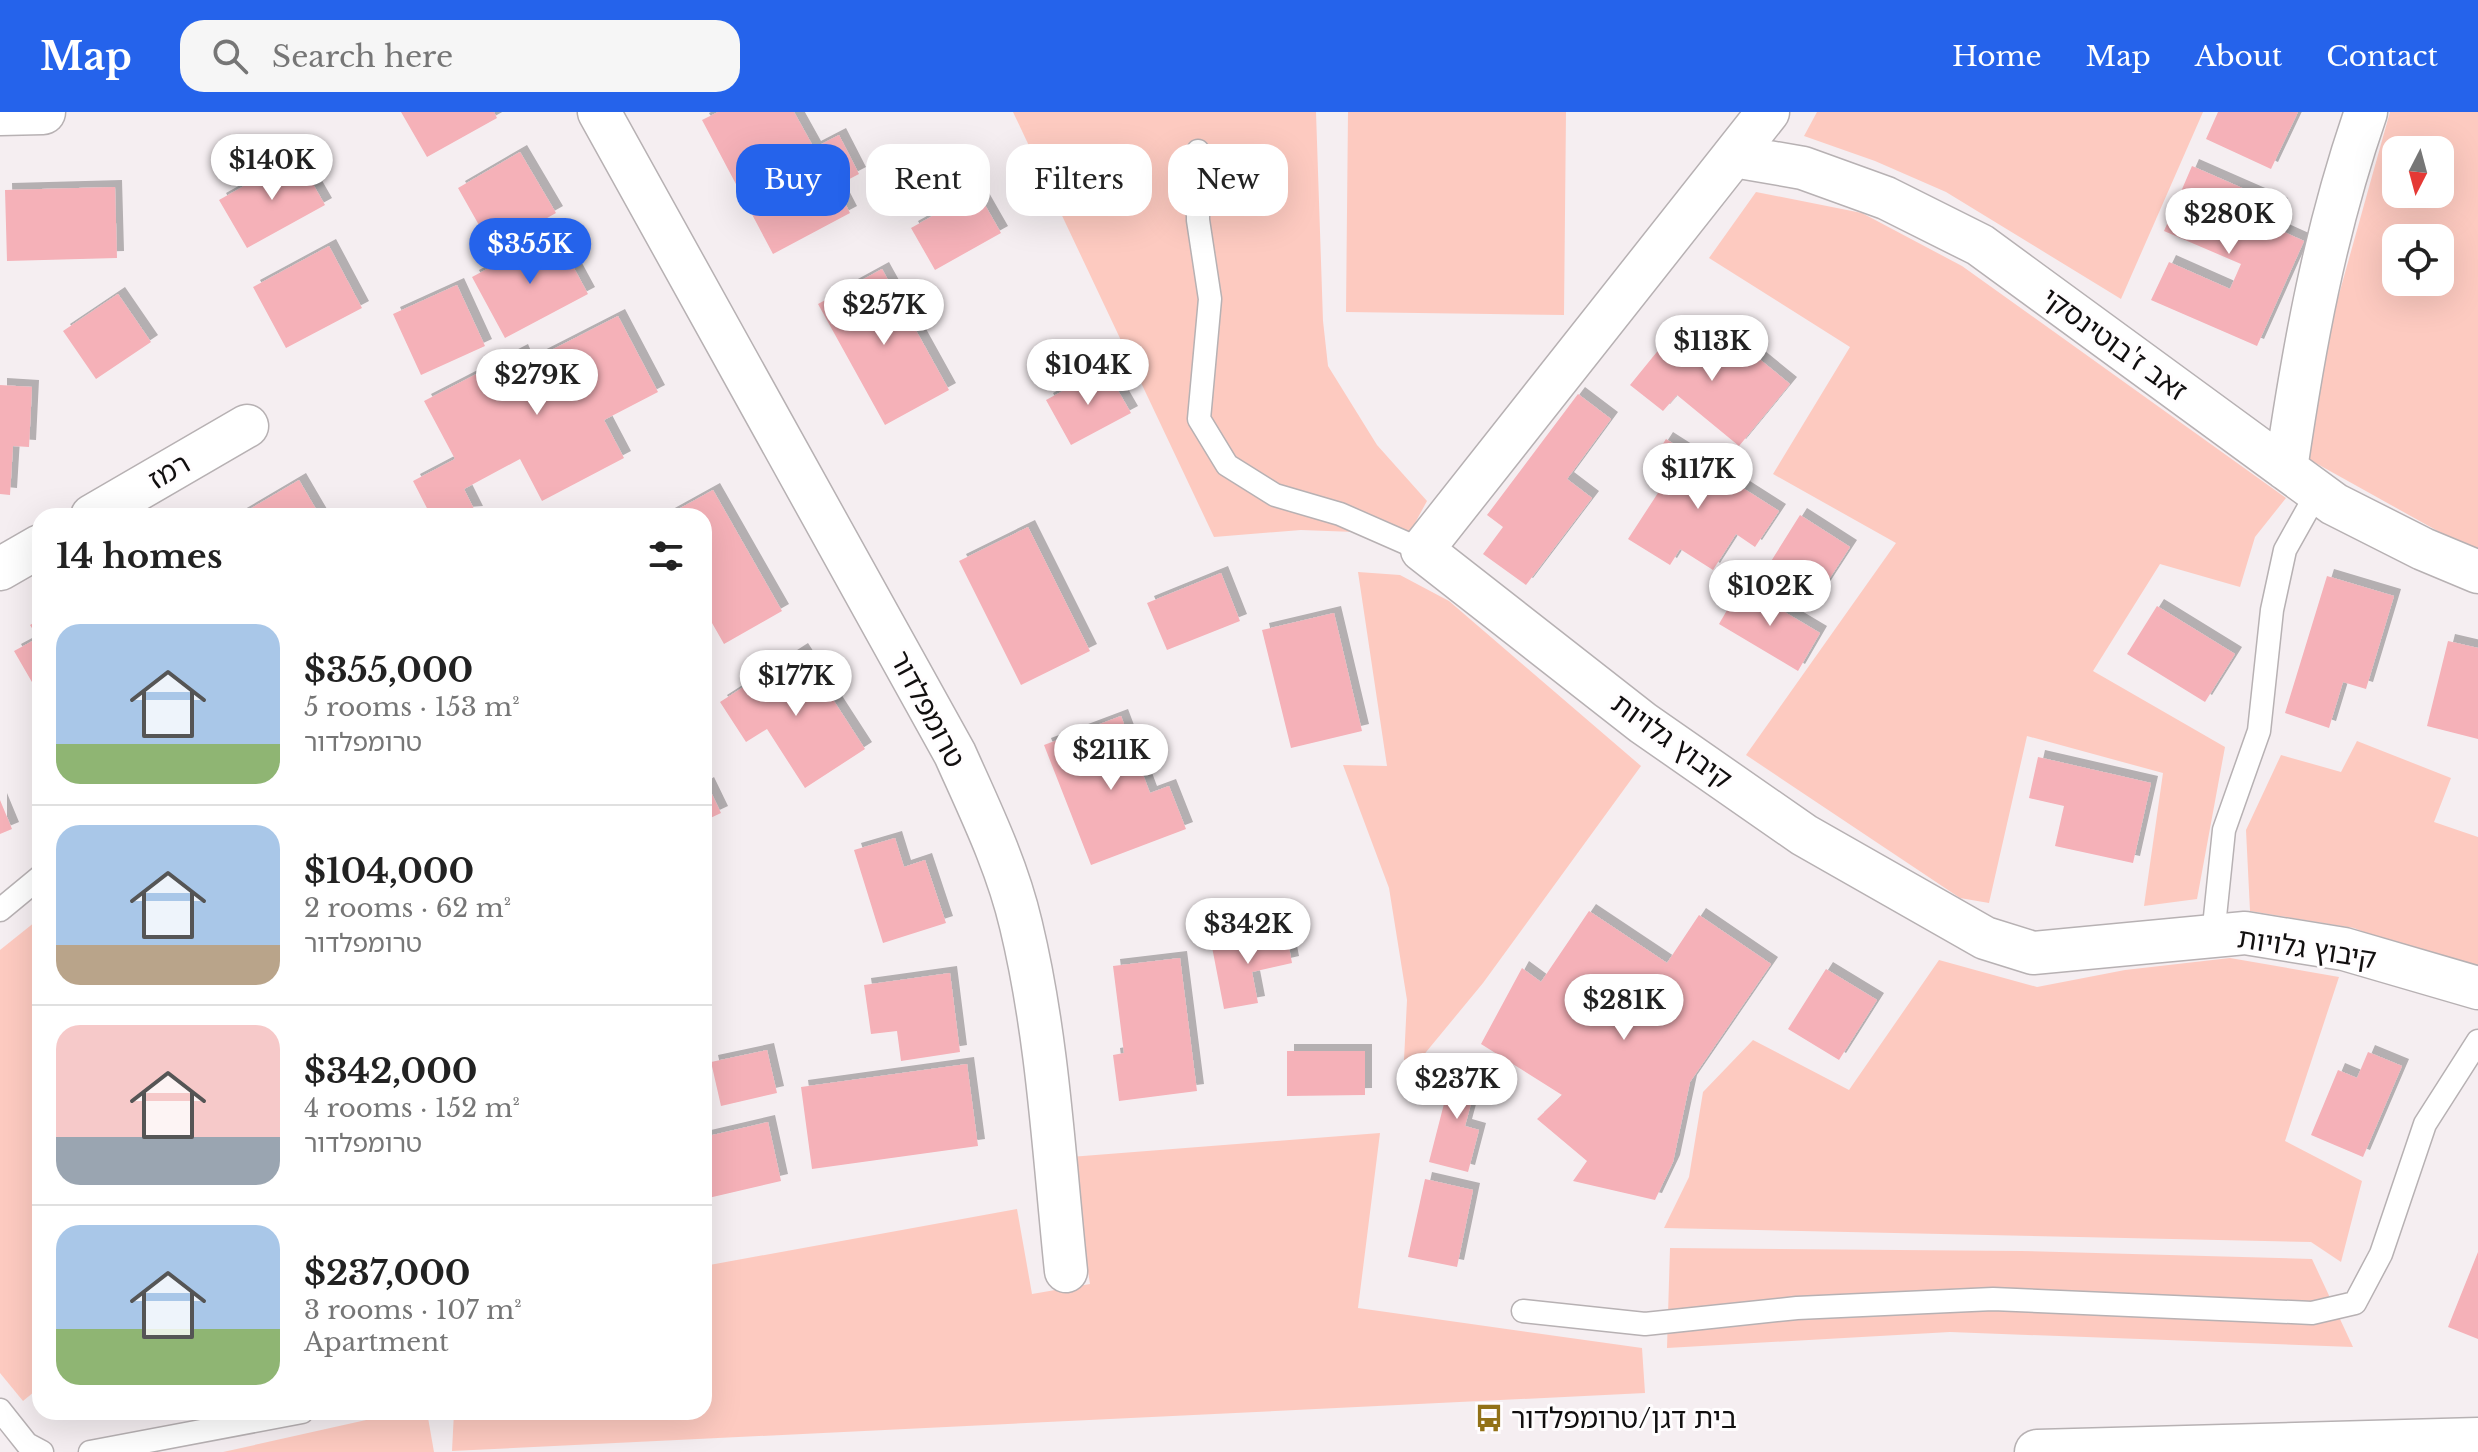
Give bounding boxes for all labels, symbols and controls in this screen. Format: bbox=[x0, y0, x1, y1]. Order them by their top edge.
search box bbox=[180, 20, 740, 92]
text: Map bbox=[40, 33, 132, 80]
icon: search bbox=[208, 34, 252, 78]
text: Search here bbox=[272, 38, 453, 75]
text: Home bbox=[1952, 39, 2042, 74]
text: Map bbox=[2086, 39, 2151, 74]
text: About bbox=[2195, 39, 2282, 74]
text: Contact bbox=[2326, 39, 2438, 74]
pin: $140K bbox=[216, 134, 328, 202]
north arrow bbox=[2382, 136, 2454, 208]
map controls bbox=[2382, 136, 2454, 296]
text: $140K bbox=[229, 144, 315, 176]
chip: Buy bbox=[736, 144, 850, 216]
chip: Rent bbox=[866, 144, 990, 216]
chip: Filters bbox=[1006, 144, 1152, 216]
chip: New bbox=[1168, 144, 1288, 216]
pin: $280K bbox=[2173, 188, 2285, 256]
text: $280K bbox=[2183, 198, 2275, 230]
pin: $355K bbox=[474, 218, 586, 286]
button: locate bbox=[2382, 224, 2454, 296]
text: $355K bbox=[487, 228, 573, 260]
pin: $257K bbox=[828, 279, 940, 347]
street label: זאב ז'בוטינסקי bbox=[2035, 280, 2194, 409]
text: $257K bbox=[842, 289, 926, 321]
pin: $113K bbox=[1656, 315, 1768, 383]
text: $113K bbox=[1673, 325, 1751, 357]
pin: $104K bbox=[1032, 339, 1144, 407]
pin: $279K bbox=[481, 349, 593, 417]
text: $104K bbox=[1045, 349, 1131, 381]
text: $279K bbox=[494, 359, 580, 391]
pin: $117K bbox=[1642, 443, 1754, 511]
street label: רמז bbox=[142, 446, 196, 497]
text: $117K bbox=[1661, 453, 1735, 485]
icon: filters bbox=[644, 534, 688, 578]
text: 14 homes bbox=[56, 535, 223, 577]
pin: $102K bbox=[1714, 560, 1826, 628]
text: $102K bbox=[1727, 570, 1813, 602]
street label: טרומפלדור bbox=[882, 645, 973, 774]
text: $355,000 bbox=[304, 649, 473, 691]
pin: $177K bbox=[740, 650, 852, 718]
icon: home bbox=[120, 656, 216, 752]
text: $177K bbox=[758, 660, 834, 692]
street label: קיבוץ גלויות bbox=[1605, 686, 1739, 797]
text: 5 rooms · 153 m² bbox=[304, 691, 520, 723]
pin: $211K bbox=[1055, 724, 1167, 792]
text: טרומפלדור bbox=[304, 726, 422, 758]
text: $211K bbox=[1072, 734, 1150, 766]
text: $104,000 bbox=[304, 850, 474, 892]
icon: home bbox=[120, 857, 216, 953]
text: 2 rooms · 62 m² bbox=[304, 892, 511, 924]
pin: $342K bbox=[1192, 898, 1304, 966]
text: $342K bbox=[1204, 908, 1292, 940]
street label: קיבוץ גלויות bbox=[2235, 920, 2379, 977]
text: טרומפלדור bbox=[304, 927, 422, 959]
pin: $281K bbox=[1568, 974, 1680, 1042]
text: $281K bbox=[1583, 984, 1665, 1016]
text: $342,000 bbox=[304, 1050, 478, 1092]
pin: $237K bbox=[1401, 1053, 1513, 1121]
icon: home bbox=[120, 1057, 216, 1153]
text: $237K bbox=[1414, 1063, 1500, 1095]
text: 4 rooms · 152 m² bbox=[304, 1092, 520, 1124]
text: טרומפלדור bbox=[304, 1127, 422, 1159]
text: $237,000 bbox=[304, 1252, 471, 1294]
icon: home bbox=[120, 1257, 216, 1353]
text: 3 rooms · 107 m² bbox=[304, 1294, 522, 1326]
text: Apartment bbox=[304, 1326, 449, 1358]
place label: בית דגן/טרומפלדור bbox=[1511, 1401, 1737, 1436]
bus stop icon: בית דגן/טרומפלדור bbox=[1474, 1403, 1504, 1433]

